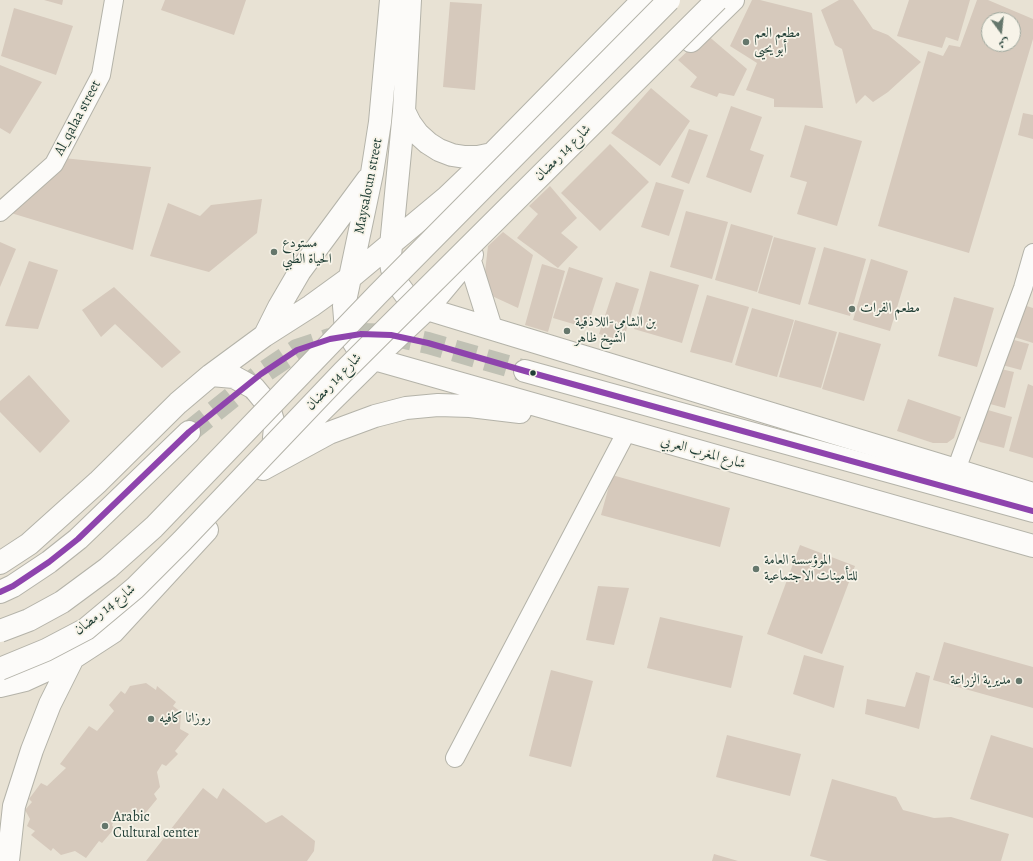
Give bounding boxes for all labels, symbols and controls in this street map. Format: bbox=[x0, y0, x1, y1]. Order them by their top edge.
north arrow bbox=[981, 12, 1021, 52]
place label: مطعم العم أبو يحيى bbox=[754, 26, 800, 58]
text: ش bbox=[997, 34, 1011, 52]
marker: مطعم العم أبو يحيى bbox=[741, 37, 751, 47]
street label: Al_qalaa street bbox=[51, 78, 105, 158]
street label: شارع 14 رمضان bbox=[531, 121, 595, 185]
street label: Maysaloun street bbox=[351, 137, 387, 235]
place label: مستودع الحياة الطبي bbox=[282, 236, 332, 268]
marker: مستودع الحياة الطبي bbox=[269, 247, 279, 257]
place label: مطعم الفرات bbox=[860, 301, 920, 317]
marker: مطعم الفرات bbox=[847, 304, 857, 314]
place label: بن الشامي-اللاذقية الشيخ ظاهر bbox=[575, 315, 656, 348]
marker: بن الشامي-اللاذقية الشيخ ظاهر bbox=[562, 326, 572, 336]
street label: شارع 14 رمضان bbox=[302, 350, 366, 414]
unlabelled marker bbox=[528, 368, 538, 378]
street label: شارع المغرب العربي bbox=[659, 433, 747, 473]
place label: الموؤسسة العامة للتأمينات الاجتماعية bbox=[764, 553, 858, 586]
marker: الموؤسسة العامة للتأمينات الاجتماعية bbox=[751, 564, 761, 574]
street label: شارع 14 رمضان bbox=[71, 581, 139, 639]
place label: مديرية الزراعة bbox=[950, 673, 1011, 689]
marker: مديرية الزراعة bbox=[1014, 676, 1024, 686]
place label: روزانا كافيه bbox=[159, 711, 211, 727]
marker: روزانا كافيه bbox=[146, 714, 156, 724]
place label: Arabic Cultural center bbox=[113, 810, 199, 842]
marker: Arabic Cultural center bbox=[100, 821, 110, 831]

